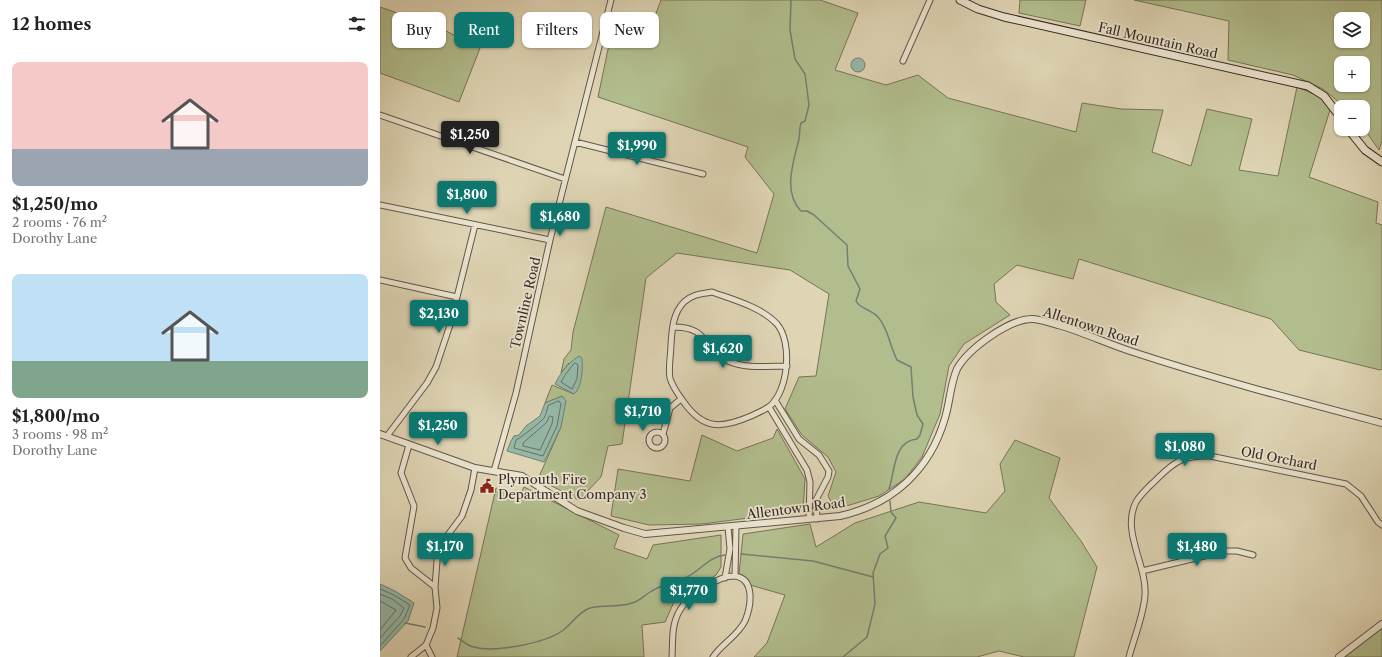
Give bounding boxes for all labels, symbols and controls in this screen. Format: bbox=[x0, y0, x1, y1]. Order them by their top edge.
chip: Buy bbox=[392, 12, 446, 48]
chip: Rent bbox=[454, 12, 514, 48]
chip: Filters bbox=[522, 12, 592, 48]
chip: New bbox=[600, 12, 659, 48]
map controls bbox=[1334, 12, 1370, 136]
button: layers bbox=[1334, 12, 1370, 48]
icon: filters bbox=[346, 13, 368, 35]
text: 12 homes bbox=[12, 14, 91, 34]
street label: Fall Mountain Road bbox=[1097, 18, 1219, 62]
button: + bbox=[1334, 56, 1370, 92]
icon: home bbox=[154, 88, 226, 160]
button: − bbox=[1334, 100, 1370, 136]
pin: $1,250 bbox=[437, 121, 503, 155]
text: $1,250 bbox=[450, 126, 490, 142]
pin: $1,990 bbox=[604, 132, 670, 166]
text: $1,990 bbox=[617, 137, 657, 153]
pin: $1,800 bbox=[434, 181, 500, 215]
text: $1,800 bbox=[446, 186, 488, 202]
text: $1,250/mo bbox=[12, 194, 98, 214]
pin: $1,680 bbox=[527, 203, 593, 237]
text: $1,680 bbox=[540, 208, 580, 224]
text: 2 rooms · 76 m² bbox=[12, 214, 107, 230]
text: Dorothy Lane bbox=[12, 230, 97, 246]
street label: Townline Road bbox=[507, 255, 543, 351]
icon: home bbox=[154, 300, 226, 372]
pin: $2,130 bbox=[406, 300, 472, 334]
street label: Allentown Road bbox=[1040, 303, 1141, 349]
text: $2,130 bbox=[419, 305, 459, 321]
pin: $1,620 bbox=[690, 335, 756, 369]
text: $1,620 bbox=[703, 340, 743, 356]
pin: $1,710 bbox=[610, 398, 676, 432]
text: $1,710 bbox=[624, 403, 662, 419]
text: $1,800/mo bbox=[12, 406, 100, 426]
pin: $1,250 bbox=[405, 412, 471, 446]
text: $1,250 bbox=[418, 417, 458, 433]
text: 3 rooms · 98 m² bbox=[12, 426, 108, 442]
pin: $1,080 bbox=[1152, 433, 1218, 467]
text: $1,080 bbox=[1164, 438, 1206, 454]
text: Dorothy Lane bbox=[12, 442, 97, 458]
street label: Old Orchard bbox=[1240, 443, 1318, 473]
place label: Plymouth Fire Department Company 3 bbox=[498, 471, 647, 502]
public building icon: Plymouth Fire Department Company 3 bbox=[479, 478, 495, 494]
street label: Allentown Road bbox=[745, 494, 846, 522]
pin: $1,170 bbox=[412, 533, 478, 567]
pin: $1,480 bbox=[1164, 533, 1230, 567]
text: $1,170 bbox=[426, 538, 464, 554]
text: $1,480 bbox=[1177, 538, 1217, 554]
pin: $1,770 bbox=[656, 577, 722, 611]
text: $1,770 bbox=[670, 582, 708, 598]

